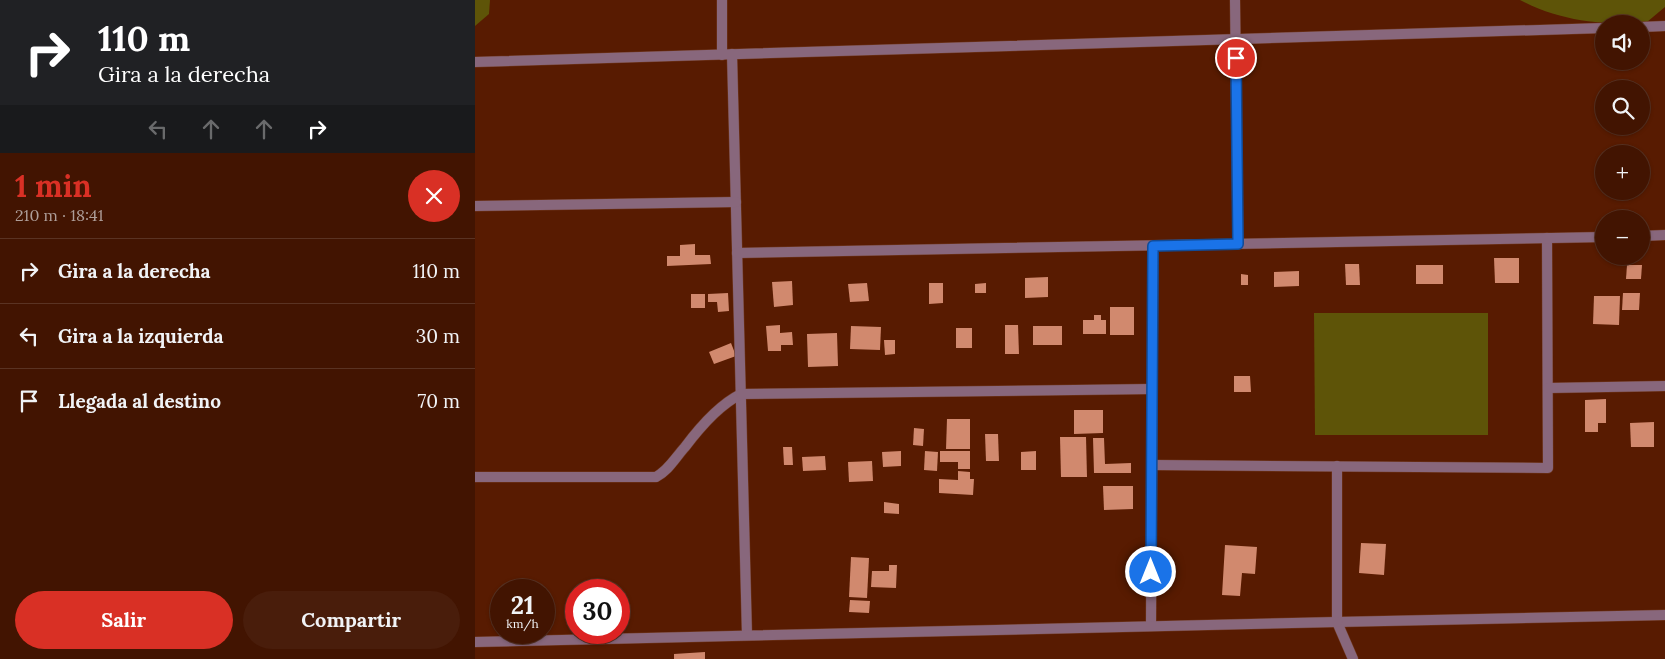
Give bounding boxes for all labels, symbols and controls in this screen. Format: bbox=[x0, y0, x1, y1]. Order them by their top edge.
map controls bbox=[1595, 15, 1650, 265]
button: sound bbox=[1595, 15, 1650, 70]
text: 110 m bbox=[98, 16, 190, 61]
icon: right bbox=[15, 20, 80, 85]
pin bbox=[1215, 37, 1257, 79]
icon: arrive bbox=[1222, 44, 1250, 72]
text: Gira a la derecha bbox=[98, 60, 270, 88]
button: search bbox=[1595, 80, 1650, 135]
icon: left bbox=[144, 115, 172, 143]
icon: ahead bbox=[197, 115, 225, 143]
icon: ahead bbox=[250, 115, 278, 143]
icon: right bbox=[303, 115, 331, 143]
button: + bbox=[1595, 145, 1650, 200]
text: 1 min bbox=[15, 167, 92, 205]
button: close bbox=[408, 170, 460, 222]
text: 210 m · 18:41 bbox=[15, 205, 104, 225]
button: − bbox=[1595, 210, 1650, 265]
icon: right bbox=[15, 257, 43, 285]
text: Gira a la derecha bbox=[58, 259, 211, 283]
text: 110 m bbox=[412, 259, 460, 283]
icon: left bbox=[15, 322, 43, 350]
text: Gira a la izquierda bbox=[58, 324, 224, 348]
text: 30 m bbox=[416, 324, 460, 348]
icon: arrive bbox=[15, 387, 43, 415]
text: Llegada al destino bbox=[58, 389, 221, 413]
text: 70 m bbox=[417, 389, 460, 413]
position arrow bbox=[1124, 545, 1176, 597]
speed limit sign: 30 bbox=[565, 579, 630, 644]
text: 21 bbox=[511, 589, 534, 621]
button: Salir bbox=[15, 591, 233, 649]
button: Compartir bbox=[243, 591, 460, 649]
text: km/h bbox=[506, 616, 539, 631]

